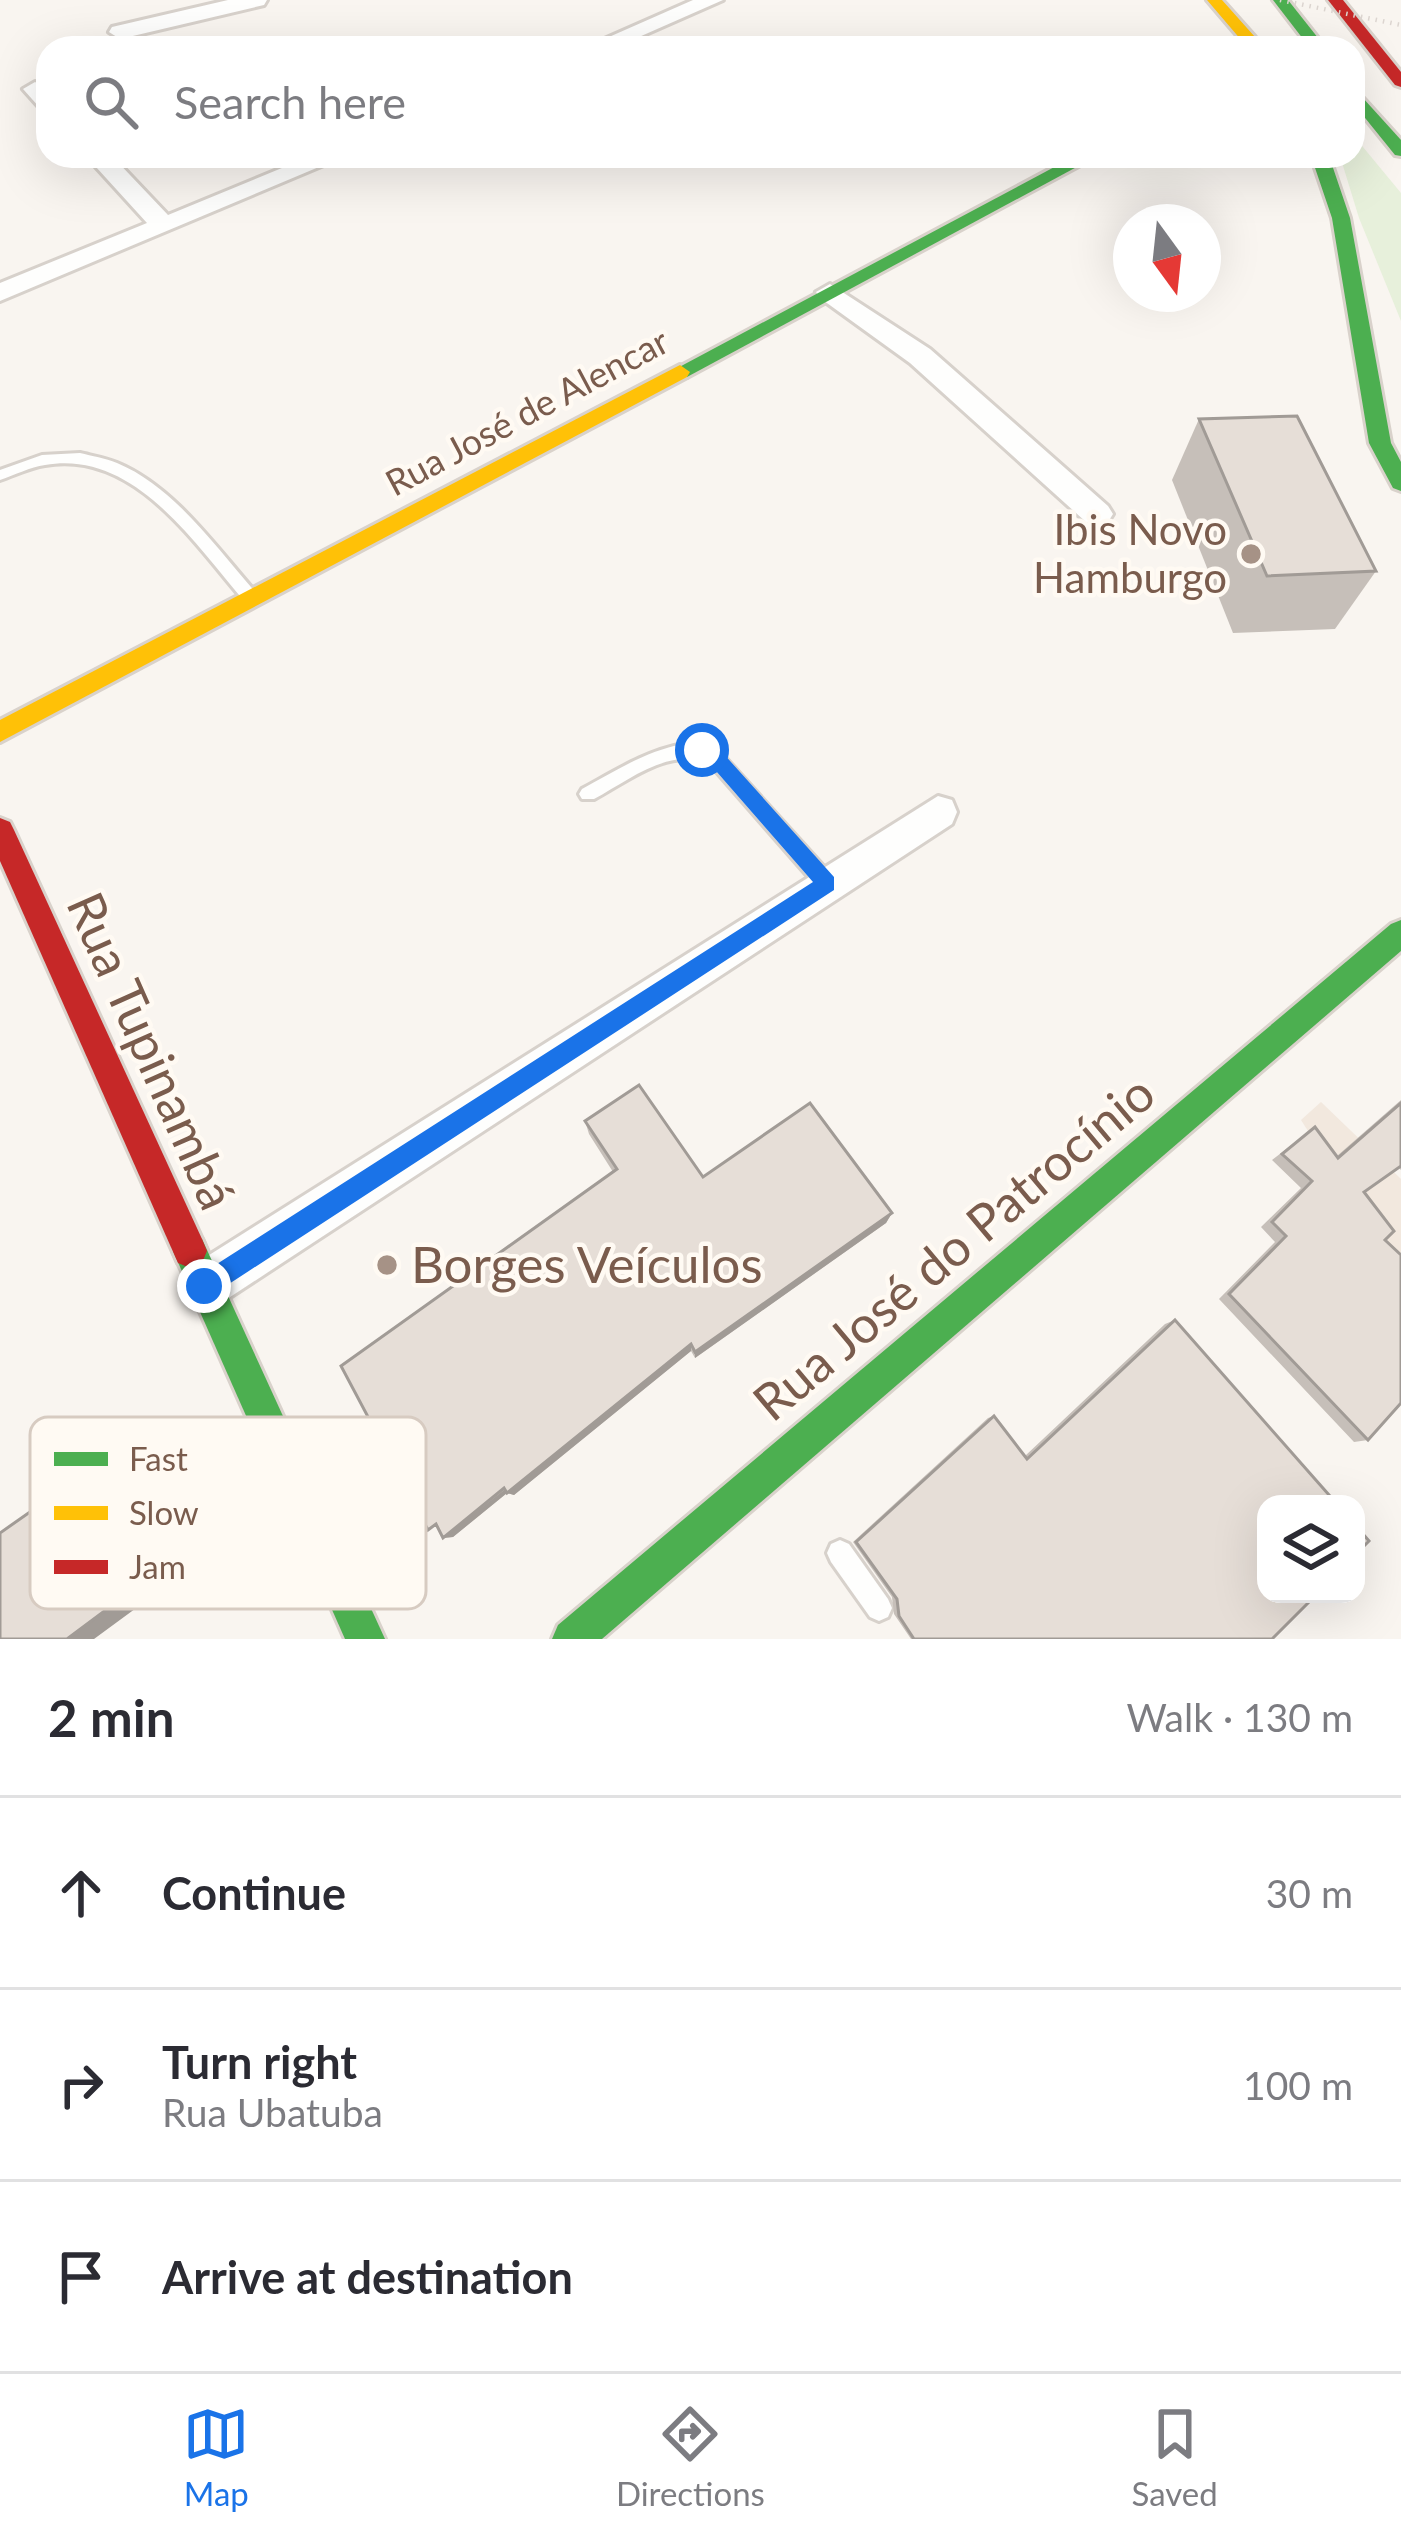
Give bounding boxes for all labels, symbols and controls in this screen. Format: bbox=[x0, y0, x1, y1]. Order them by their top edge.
search box bbox=[36, 36, 1365, 168]
icon: search bbox=[78, 69, 144, 135]
text: Search here bbox=[174, 75, 406, 129]
north arrow bbox=[1113, 204, 1221, 312]
street label: Rua José de Alencar bbox=[378, 318, 675, 504]
place label: Ibis Novo Hamburgo bbox=[1033, 504, 1227, 602]
marker: Ibis Novo Hamburgo bbox=[1238, 541, 1264, 567]
route start bbox=[675, 723, 729, 777]
street label: Rua Tupinambá bbox=[55, 883, 249, 1218]
street label: Rua José do Patrocínio bbox=[740, 1061, 1166, 1432]
place label: Borges Veículos bbox=[411, 1233, 763, 1294]
marker: Borges Veículos bbox=[374, 1252, 400, 1278]
route end bbox=[177, 1259, 231, 1313]
legend bbox=[30, 1417, 426, 1609]
text: Fast bbox=[129, 1438, 188, 1478]
text: Slow bbox=[129, 1492, 199, 1532]
map controls bbox=[1257, 1495, 1365, 1603]
button: layers bbox=[1257, 1495, 1365, 1603]
text: Jam bbox=[129, 1546, 186, 1586]
text: 2 min bbox=[48, 1687, 174, 1748]
text: Walk · 130 m bbox=[1126, 1694, 1353, 1740]
icon: ahead bbox=[48, 1860, 114, 1926]
text: Continue bbox=[162, 1866, 346, 1920]
text: 30 m bbox=[1266, 1870, 1353, 1916]
text: Turn right bbox=[162, 2035, 357, 2089]
icon: right bbox=[48, 2052, 114, 2118]
text: 100 m bbox=[1243, 2062, 1353, 2108]
text: Rua Ubatuba bbox=[162, 2089, 383, 2135]
icon: arrive bbox=[48, 2244, 114, 2310]
text: Arrive at destination bbox=[162, 2250, 573, 2304]
tab: Map bbox=[183, 2401, 249, 2513]
tab: Directions bbox=[616, 2401, 765, 2513]
tab: Saved bbox=[1131, 2401, 1218, 2513]

